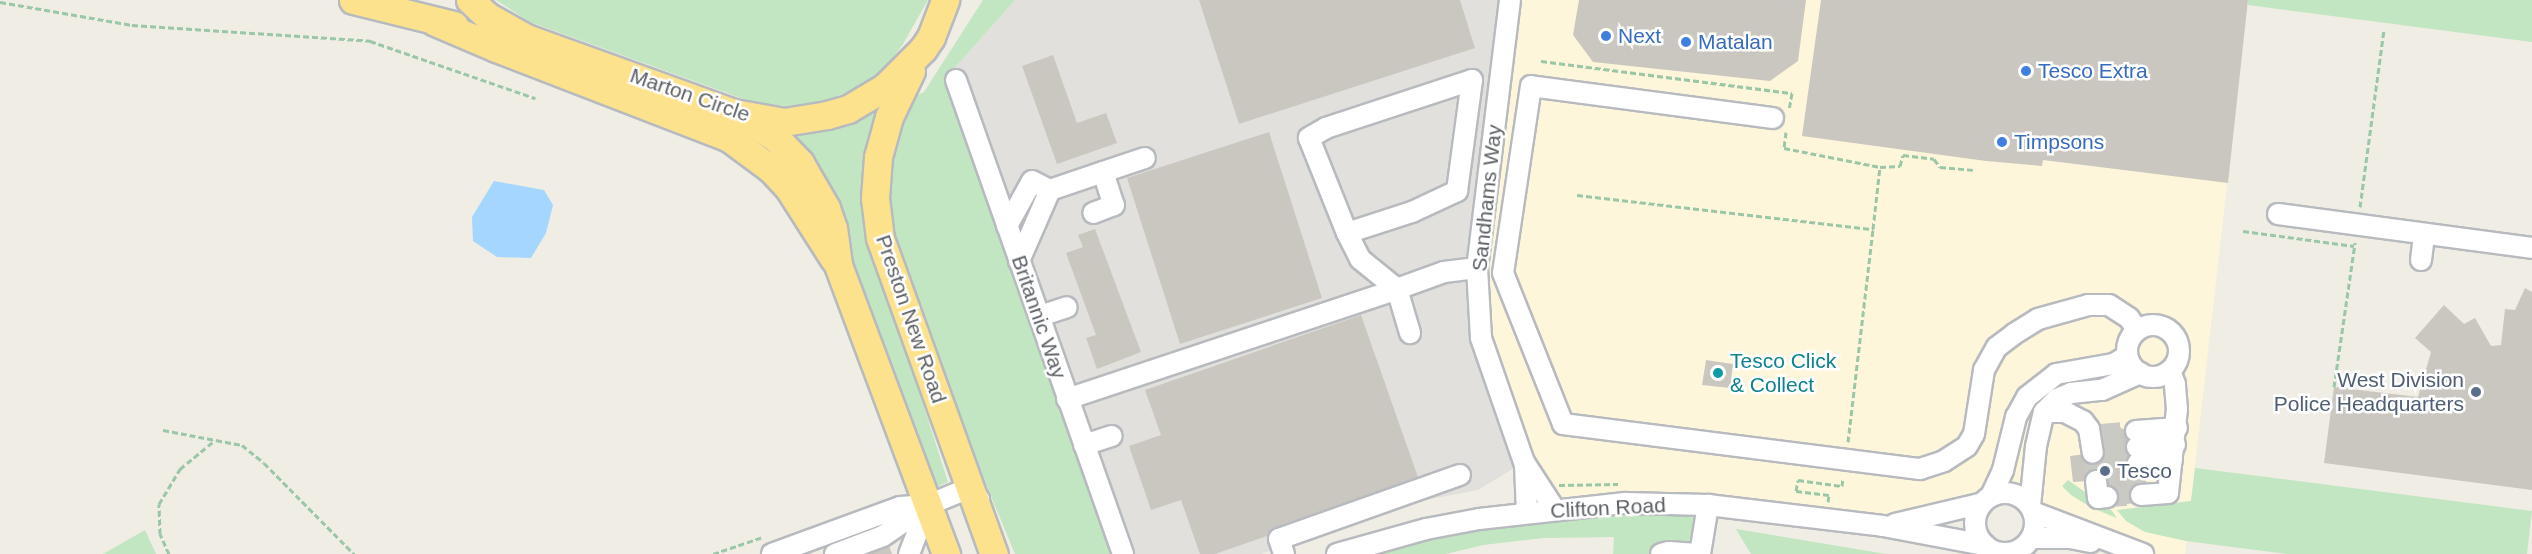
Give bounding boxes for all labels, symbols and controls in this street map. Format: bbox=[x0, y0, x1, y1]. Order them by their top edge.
place label: Next bbox=[1618, 23, 1661, 49]
marker: Next bbox=[1599, 29, 1613, 43]
place label: Matalan bbox=[1698, 29, 1773, 55]
marker: Matalan bbox=[1679, 35, 1693, 49]
place label: Tesco Extra bbox=[2038, 58, 2148, 84]
street label: Marton Circle bbox=[627, 63, 753, 127]
marker: Tesco Extra bbox=[2019, 64, 2033, 78]
street label: Sandhams Way bbox=[1467, 123, 1507, 273]
place label: Timpsons bbox=[2014, 129, 2104, 155]
marker: Timpsons bbox=[1995, 135, 2009, 149]
street label: Preston New Road bbox=[870, 232, 952, 406]
street label: Britannic Way bbox=[1006, 252, 1072, 382]
place label: Tesco Click & Collect bbox=[1730, 348, 1836, 398]
marker: Tesco Click & Collect bbox=[1711, 366, 1725, 380]
place label: West Division Police Headquarters bbox=[2274, 367, 2464, 417]
marker: West Division Police Headquarters bbox=[2469, 385, 2483, 399]
place label: Tesco bbox=[2117, 458, 2172, 484]
marker: Tesco bbox=[2098, 464, 2112, 478]
street label: Clifton Road bbox=[1550, 492, 1666, 524]

